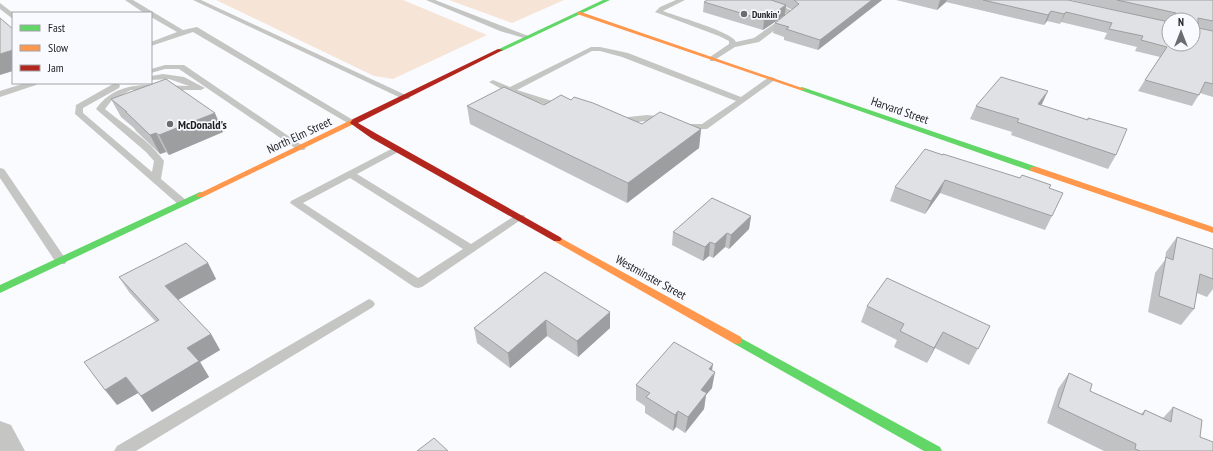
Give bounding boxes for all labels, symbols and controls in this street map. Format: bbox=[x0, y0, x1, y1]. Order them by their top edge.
place label: Dunkin' bbox=[752, 8, 779, 21]
marker: Dunkin' bbox=[739, 9, 749, 19]
legend bbox=[12, 12, 152, 84]
north arrow bbox=[1161, 12, 1201, 52]
text: N bbox=[1178, 15, 1184, 29]
text: Fast bbox=[48, 20, 66, 35]
text: Slow bbox=[48, 40, 69, 55]
text: Jam bbox=[47, 60, 64, 75]
street label: Harvard Street bbox=[869, 93, 931, 127]
street label: North Elm Street bbox=[264, 113, 334, 156]
place label: McDonald's bbox=[178, 117, 227, 132]
marker: McDonald's bbox=[165, 119, 175, 129]
street label: Westminster Street bbox=[613, 251, 690, 303]

